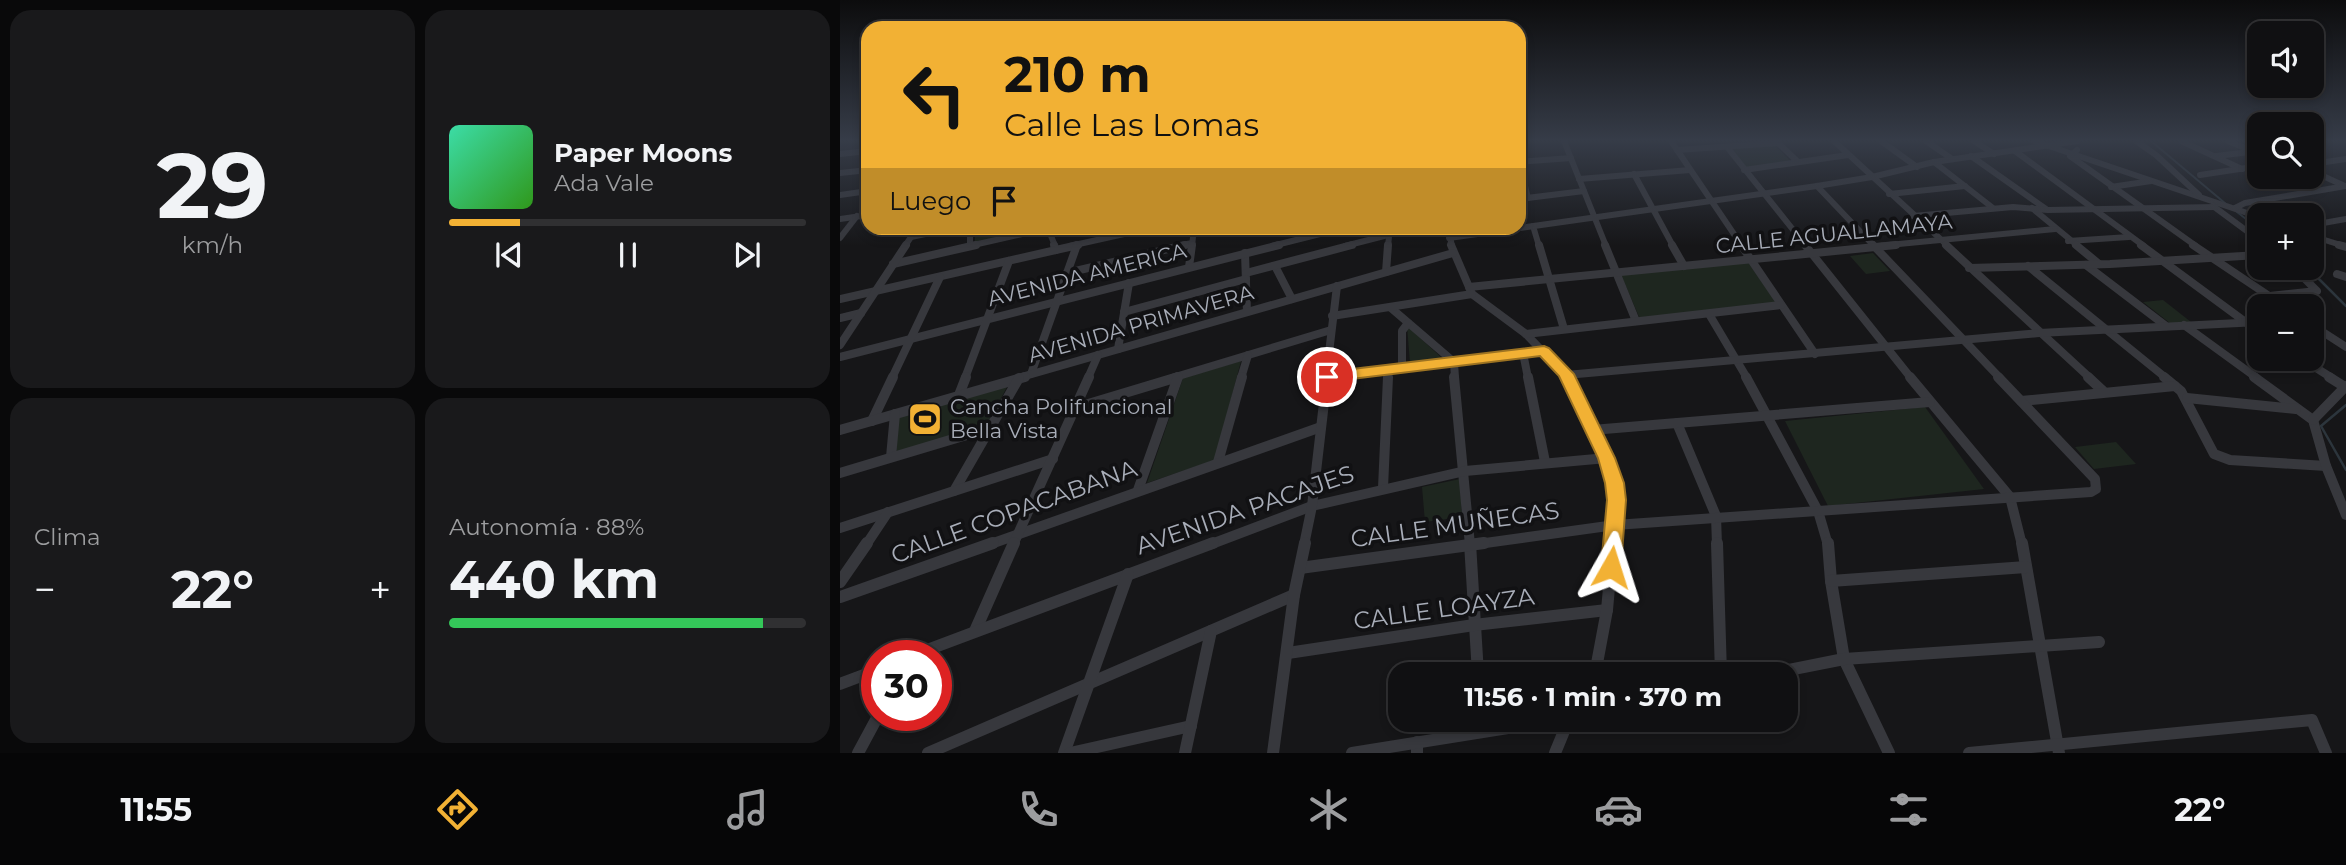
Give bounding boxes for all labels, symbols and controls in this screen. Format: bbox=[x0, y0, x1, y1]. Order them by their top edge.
map controls bbox=[2247, 21, 2324, 371]
button: sound bbox=[2247, 21, 2324, 98]
text: 210 m bbox=[1004, 45, 1151, 104]
icon: left bbox=[889, 49, 980, 140]
text: Calle Las Lomas bbox=[1004, 105, 1259, 144]
button: search bbox=[2247, 112, 2324, 189]
text: 29 bbox=[157, 130, 268, 241]
text: Paper Moons bbox=[554, 137, 732, 169]
text: Ada Vale bbox=[554, 169, 654, 197]
icon: arrive bbox=[985, 182, 1023, 220]
text: Luego bbox=[889, 185, 971, 217]
button: + bbox=[2247, 203, 2324, 280]
street label: CALLE AGUALLAMAYA bbox=[1714, 209, 1954, 258]
text: km/h bbox=[182, 231, 243, 259]
icon: previous bbox=[490, 236, 528, 274]
icon: pause bbox=[609, 236, 647, 274]
icon: next bbox=[728, 236, 766, 274]
street label: AVENIDA AMERICA bbox=[985, 237, 1190, 311]
street label: AVENIDA PRIMAVERA bbox=[1025, 279, 1257, 368]
button: − bbox=[2247, 294, 2324, 371]
pin bbox=[1297, 347, 1357, 407]
icon: arrive bbox=[1308, 358, 1346, 396]
place label: Cancha Polifuncional Bella Vista bbox=[950, 394, 1172, 443]
sports icon: Cancha Polifuncional Bella Vista bbox=[906, 400, 944, 438]
street label: CALLE COPACABANA bbox=[887, 453, 1141, 570]
street label: AVENIDA PACAJES bbox=[1132, 459, 1358, 560]
street label: CALLE MUÑECAS bbox=[1349, 496, 1561, 554]
text: Autonomía · 88% bbox=[449, 513, 644, 541]
text: Clima bbox=[34, 523, 101, 551]
position arrow bbox=[1574, 530, 1648, 604]
text: 440 km bbox=[449, 548, 659, 611]
text: 22° bbox=[171, 558, 254, 621]
text: − bbox=[34, 566, 56, 613]
text: + bbox=[369, 566, 391, 613]
street label: CALLE LOAYZA bbox=[1352, 581, 1537, 636]
speed limit sign: 30 bbox=[861, 640, 952, 731]
text: 11:56 · 1 min · 370 m bbox=[1464, 681, 1722, 713]
icon: directions bbox=[433, 785, 482, 834]
icon: music bbox=[723, 785, 772, 834]
icon: phone bbox=[1014, 785, 1063, 834]
icon: climate bbox=[1304, 785, 1353, 834]
icon: car bbox=[1594, 785, 1643, 834]
icon: filters bbox=[1884, 785, 1933, 834]
text: 11:55 bbox=[121, 790, 192, 829]
text: 22° bbox=[2174, 790, 2225, 829]

